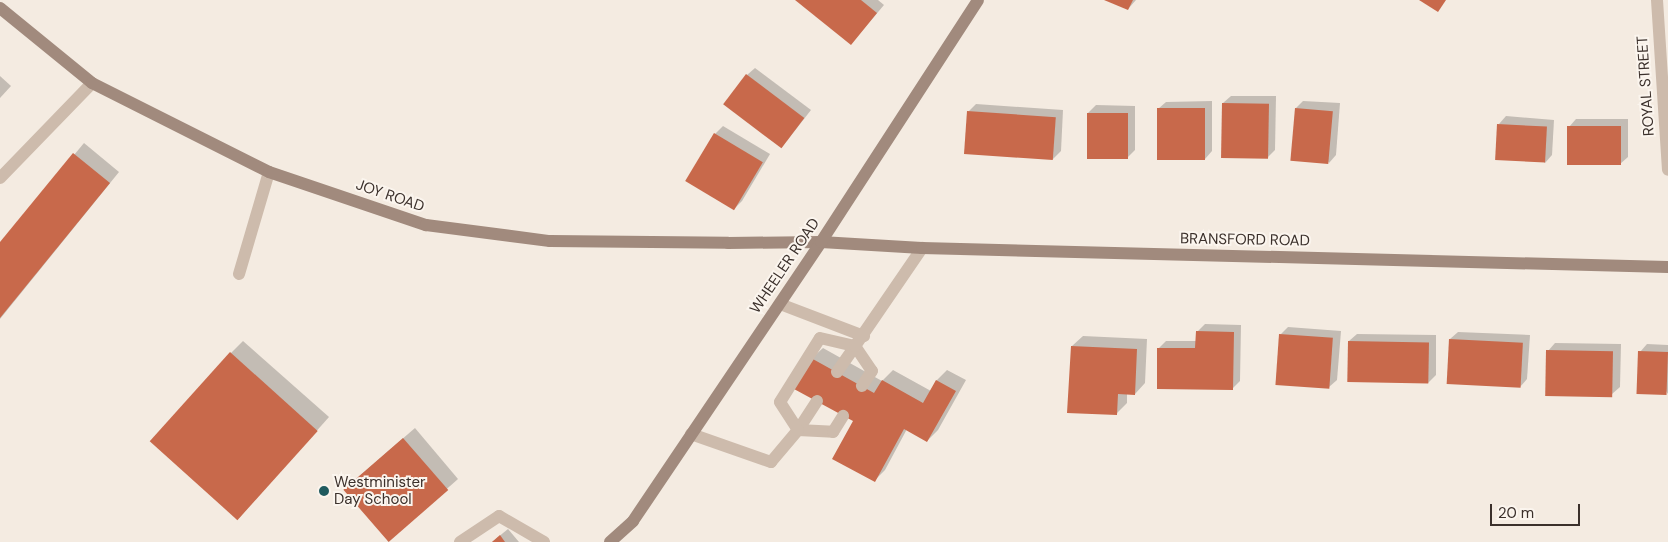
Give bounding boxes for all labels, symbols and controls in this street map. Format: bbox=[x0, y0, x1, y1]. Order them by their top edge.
street label: ROYAL STREET bbox=[1634, 35, 1658, 137]
street label: JOY ROAD bbox=[353, 176, 427, 216]
street label: WHEELER ROAD bbox=[746, 215, 824, 317]
street label: BRANSFORD ROAD bbox=[1180, 230, 1310, 250]
place label: Westminister Day School bbox=[334, 473, 425, 508]
marker: Westminister Day School bbox=[318, 485, 330, 497]
scale bar bbox=[1493, 494, 1583, 526]
text: 20 m bbox=[1498, 503, 1534, 523]

